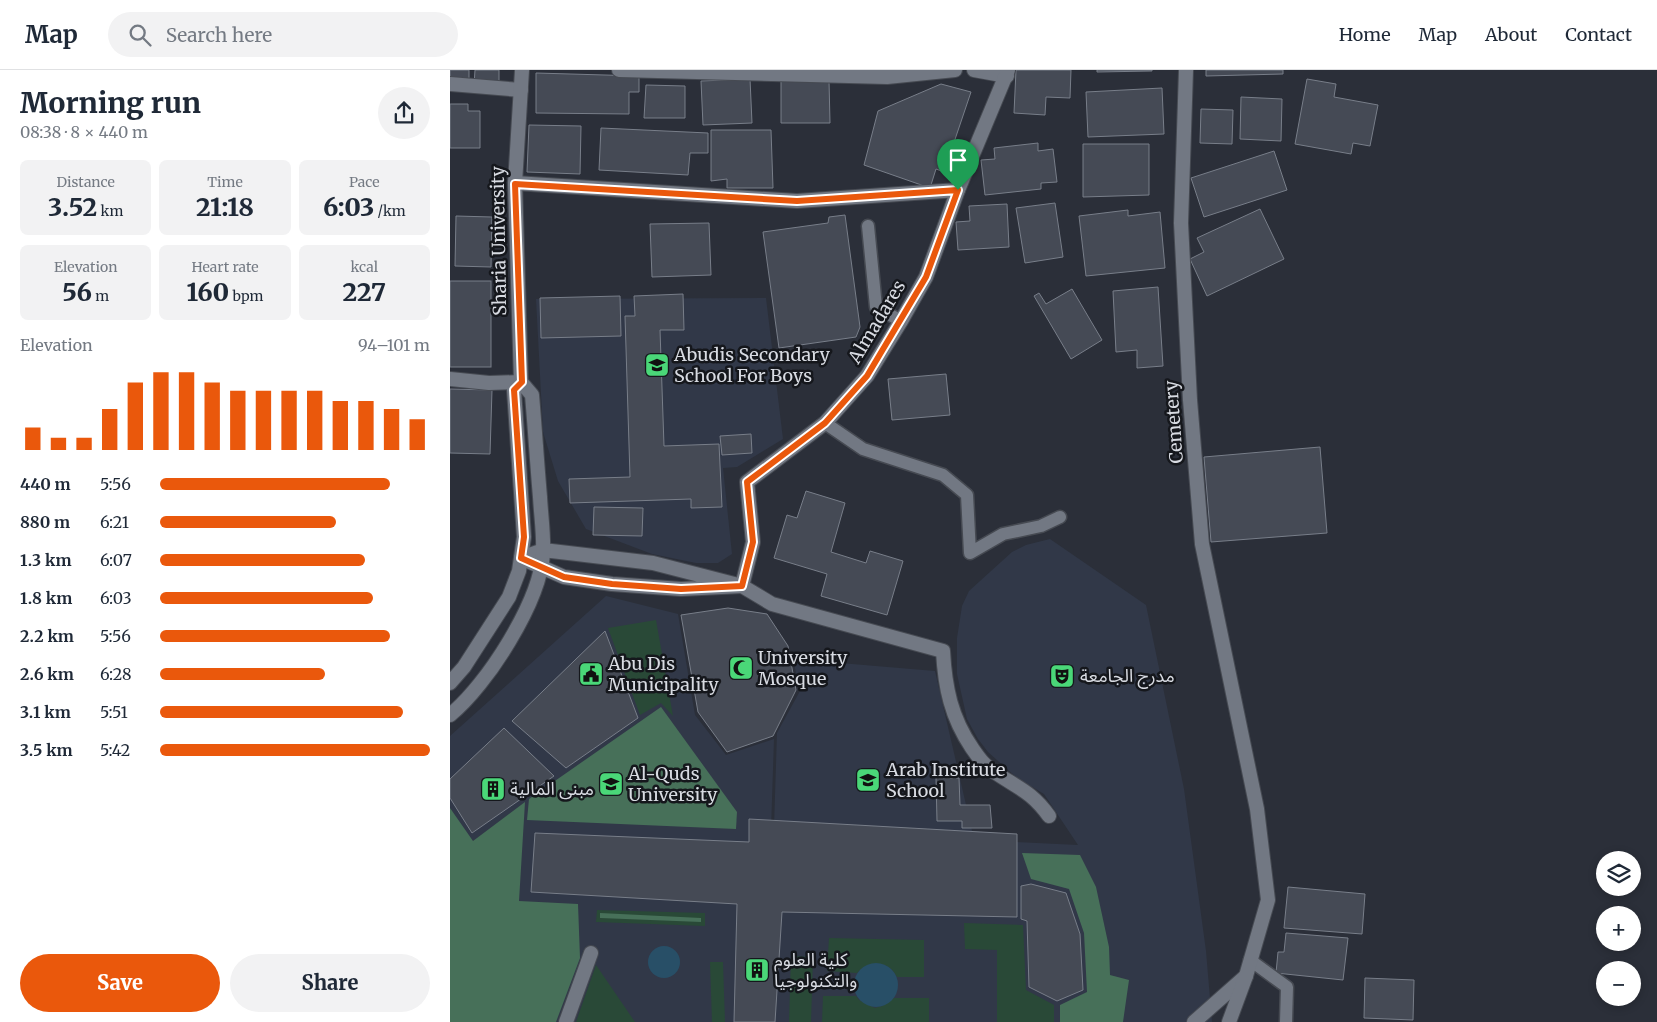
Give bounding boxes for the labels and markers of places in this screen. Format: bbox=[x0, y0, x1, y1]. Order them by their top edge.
pin bbox=[937, 139, 979, 190]
place label: Abudis Secondary School For Boys bbox=[673, 343, 830, 387]
school or university icon: Abudis Secondary School For Boys bbox=[644, 352, 670, 378]
place label: University Mosque bbox=[758, 646, 848, 690]
place label: Abu Dis Municipality bbox=[607, 652, 719, 696]
mosque icon: University Mosque bbox=[728, 655, 754, 681]
public building icon: Abu Dis Municipality bbox=[578, 661, 604, 687]
theatre icon: مدرج الجامعة bbox=[1049, 663, 1075, 689]
place label: مدرج الجامعة bbox=[1080, 664, 1175, 689]
place label: Arab Institute School bbox=[885, 758, 1005, 802]
place label: Al-Quds University bbox=[627, 762, 718, 806]
school or university icon: Arab Institute School bbox=[855, 767, 881, 793]
school or university icon: Al-Quds University bbox=[598, 771, 624, 797]
building icon: مبنى المالية bbox=[480, 776, 506, 802]
place label: مبنى المالية bbox=[510, 777, 594, 800]
place label: كلية العلوم والتكنولوجيا bbox=[774, 948, 857, 992]
building icon: كلية العلوم والتكنولوجيا bbox=[744, 957, 770, 983]

